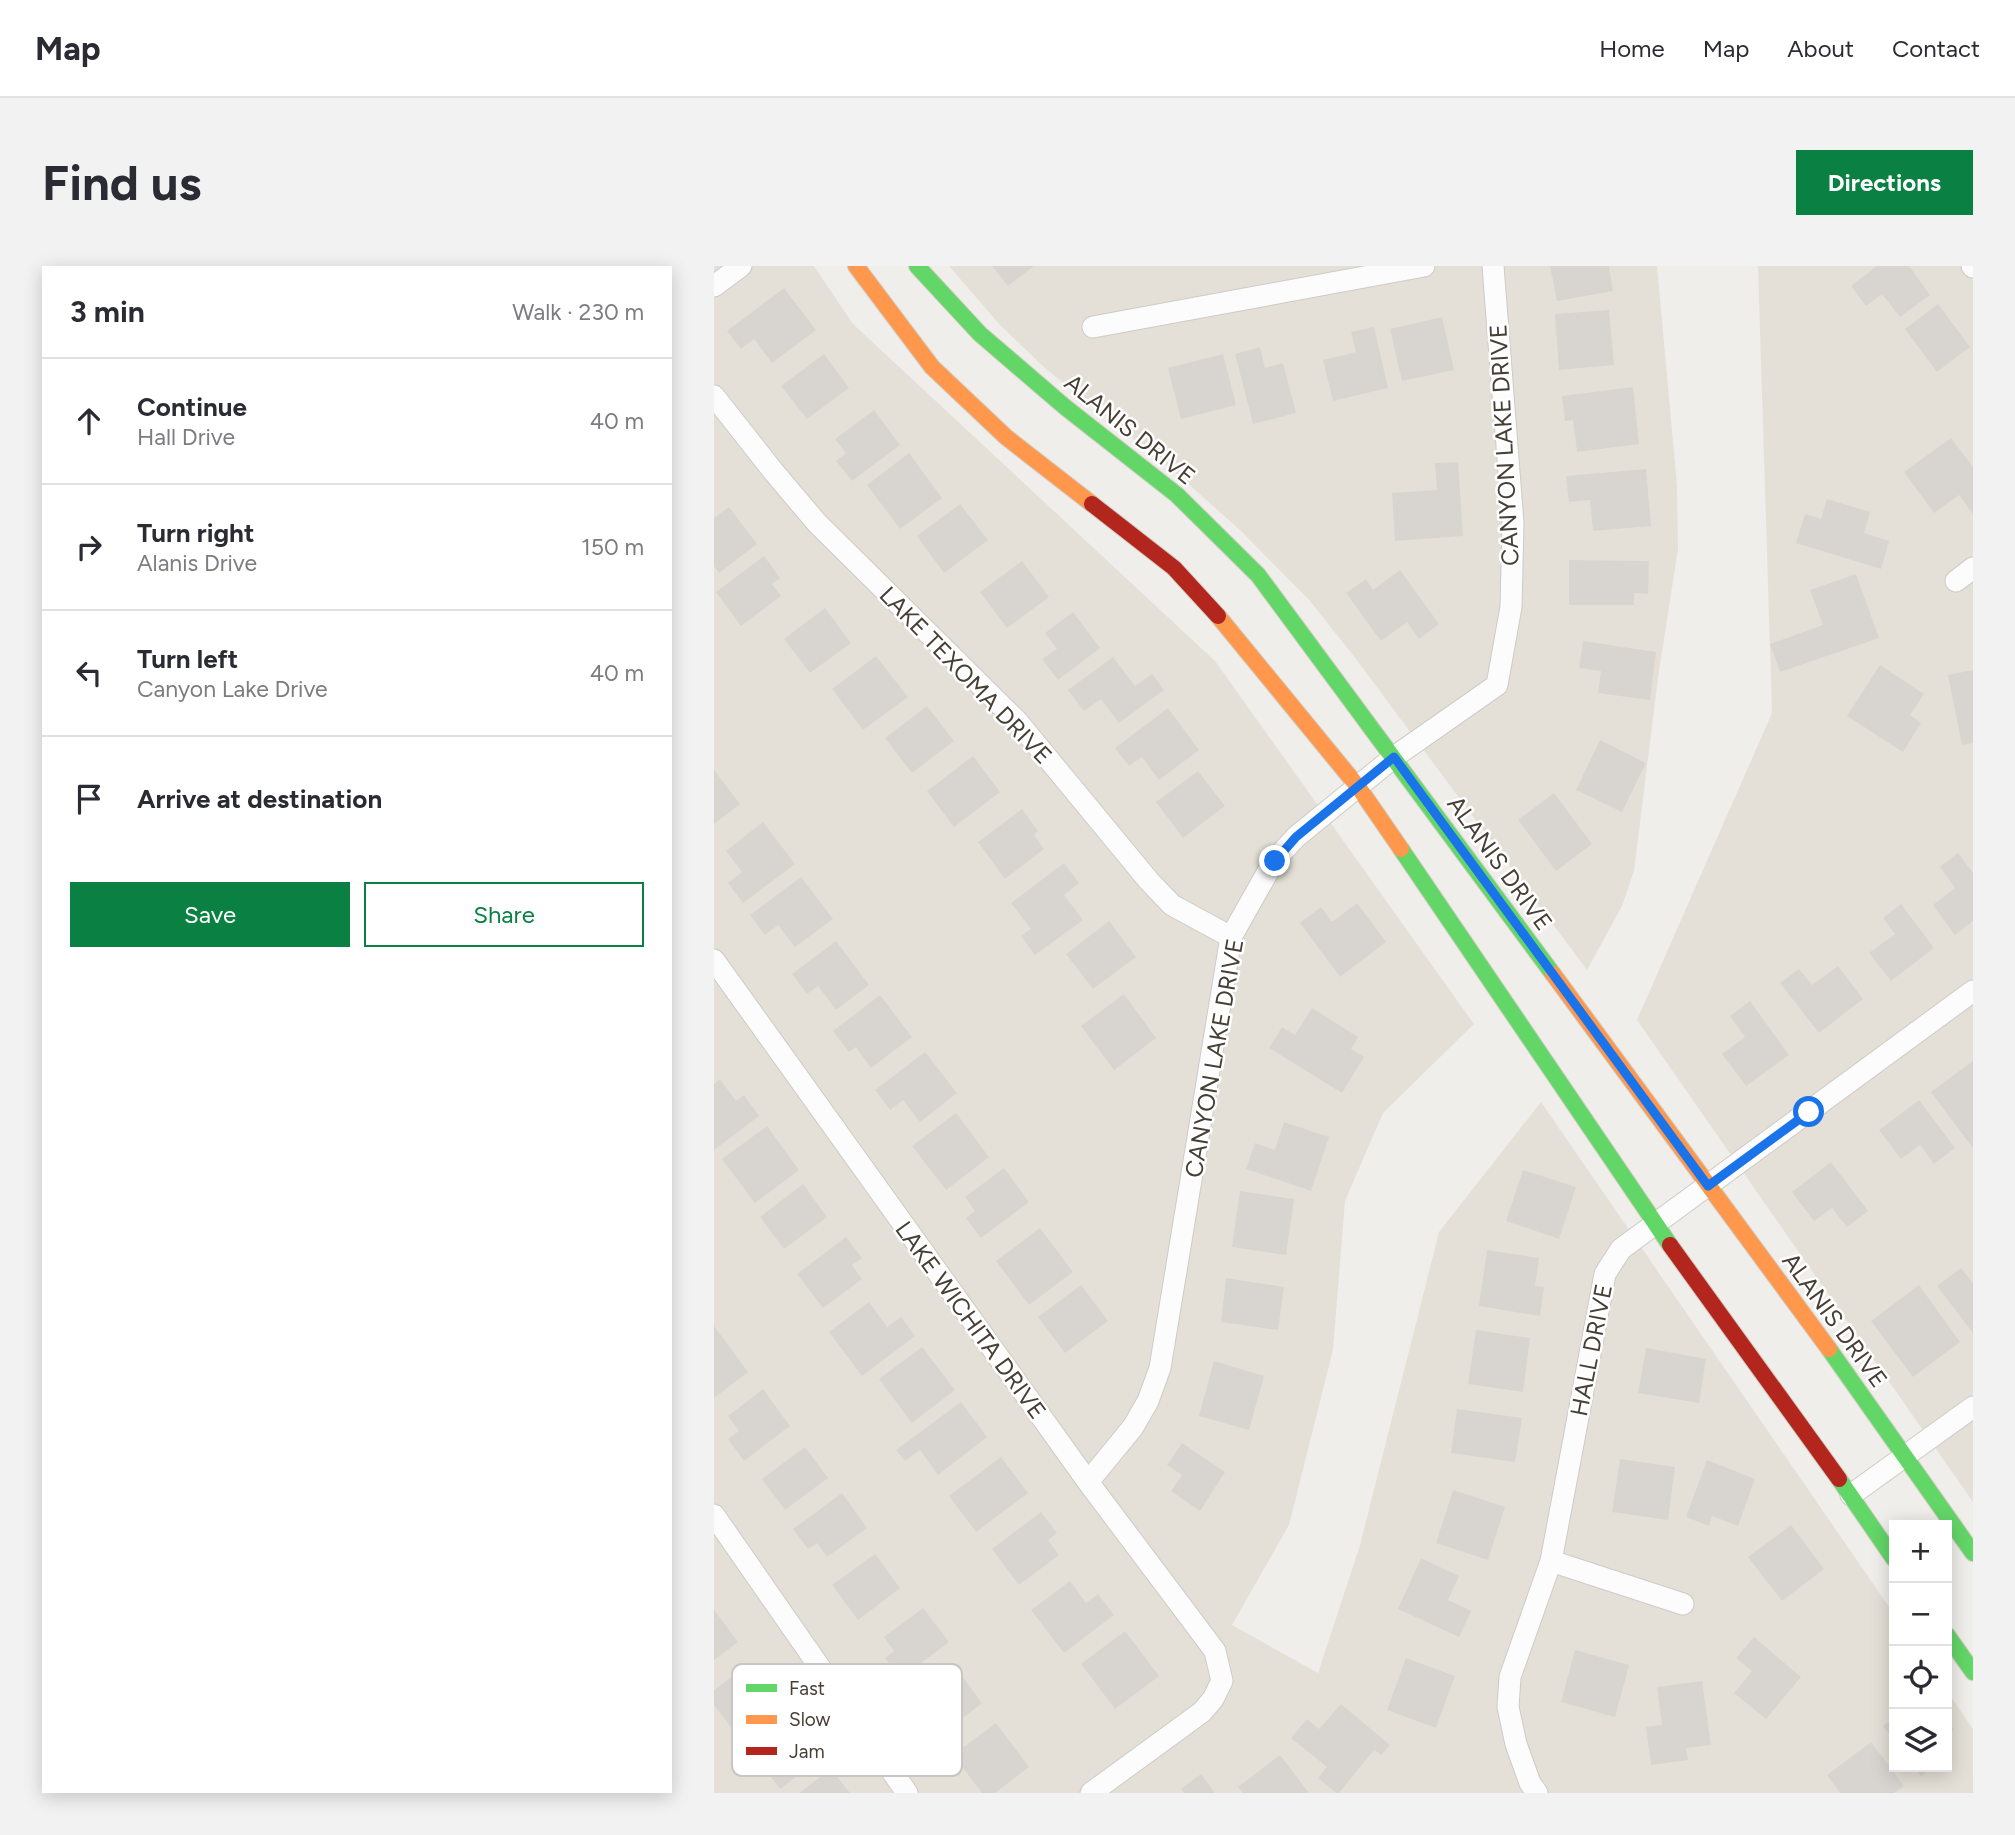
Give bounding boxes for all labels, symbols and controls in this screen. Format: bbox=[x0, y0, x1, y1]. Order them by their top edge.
text: Map bbox=[35, 29, 101, 68]
text: Home bbox=[1599, 34, 1665, 63]
text: Map bbox=[1703, 34, 1749, 63]
text: About bbox=[1787, 34, 1854, 63]
text: Contact bbox=[1892, 34, 1980, 63]
button: Directions bbox=[1796, 150, 1973, 215]
text: Find us bbox=[42, 153, 201, 212]
text: 3 min bbox=[70, 293, 145, 330]
text: Walk · 230 m bbox=[512, 298, 644, 326]
street label: CANYON LAKE DRIVE bbox=[1483, 323, 1525, 567]
street label: ALANIS DRIVE bbox=[1059, 368, 1201, 490]
text: Continue bbox=[137, 391, 247, 423]
icon: ahead bbox=[70, 402, 108, 440]
text: 40 m bbox=[590, 407, 644, 435]
text: Hall Drive bbox=[137, 423, 235, 451]
text: Turn right bbox=[137, 517, 254, 549]
icon: right bbox=[70, 528, 108, 566]
text: 150 m bbox=[581, 533, 644, 561]
text: Alanis Drive bbox=[137, 549, 257, 577]
street label: LAKE TEXOMA DRIVE bbox=[874, 580, 1058, 770]
text: Turn left bbox=[137, 643, 238, 675]
icon: left bbox=[70, 654, 108, 692]
text: 40 m bbox=[590, 659, 644, 687]
text: Canyon Lake Drive bbox=[137, 675, 328, 703]
icon: arrive bbox=[70, 780, 108, 818]
text: Arrive at destination bbox=[137, 783, 382, 815]
street label: ALANIS DRIVE bbox=[1441, 790, 1559, 936]
route end bbox=[1259, 845, 1290, 876]
button: Save bbox=[70, 882, 350, 947]
button: Share bbox=[364, 882, 644, 947]
street label: CANYON LAKE DRIVE bbox=[1179, 936, 1249, 1180]
route start bbox=[1793, 1096, 1824, 1127]
street label: LAKE WICHITA DRIVE bbox=[889, 1215, 1053, 1425]
street label: ALANIS DRIVE bbox=[1776, 1247, 1894, 1393]
street label: HALL DRIVE bbox=[1564, 1281, 1618, 1419]
map controls bbox=[1889, 1520, 1952, 1772]
button: + bbox=[1889, 1520, 1952, 1583]
button: − bbox=[1889, 1583, 1952, 1646]
button: locate bbox=[1889, 1646, 1952, 1709]
legend bbox=[732, 1664, 962, 1776]
text: Fast bbox=[789, 1677, 825, 1700]
text: Slow bbox=[789, 1708, 831, 1731]
button: layers bbox=[1889, 1709, 1952, 1772]
text: Jam bbox=[789, 1740, 825, 1763]

